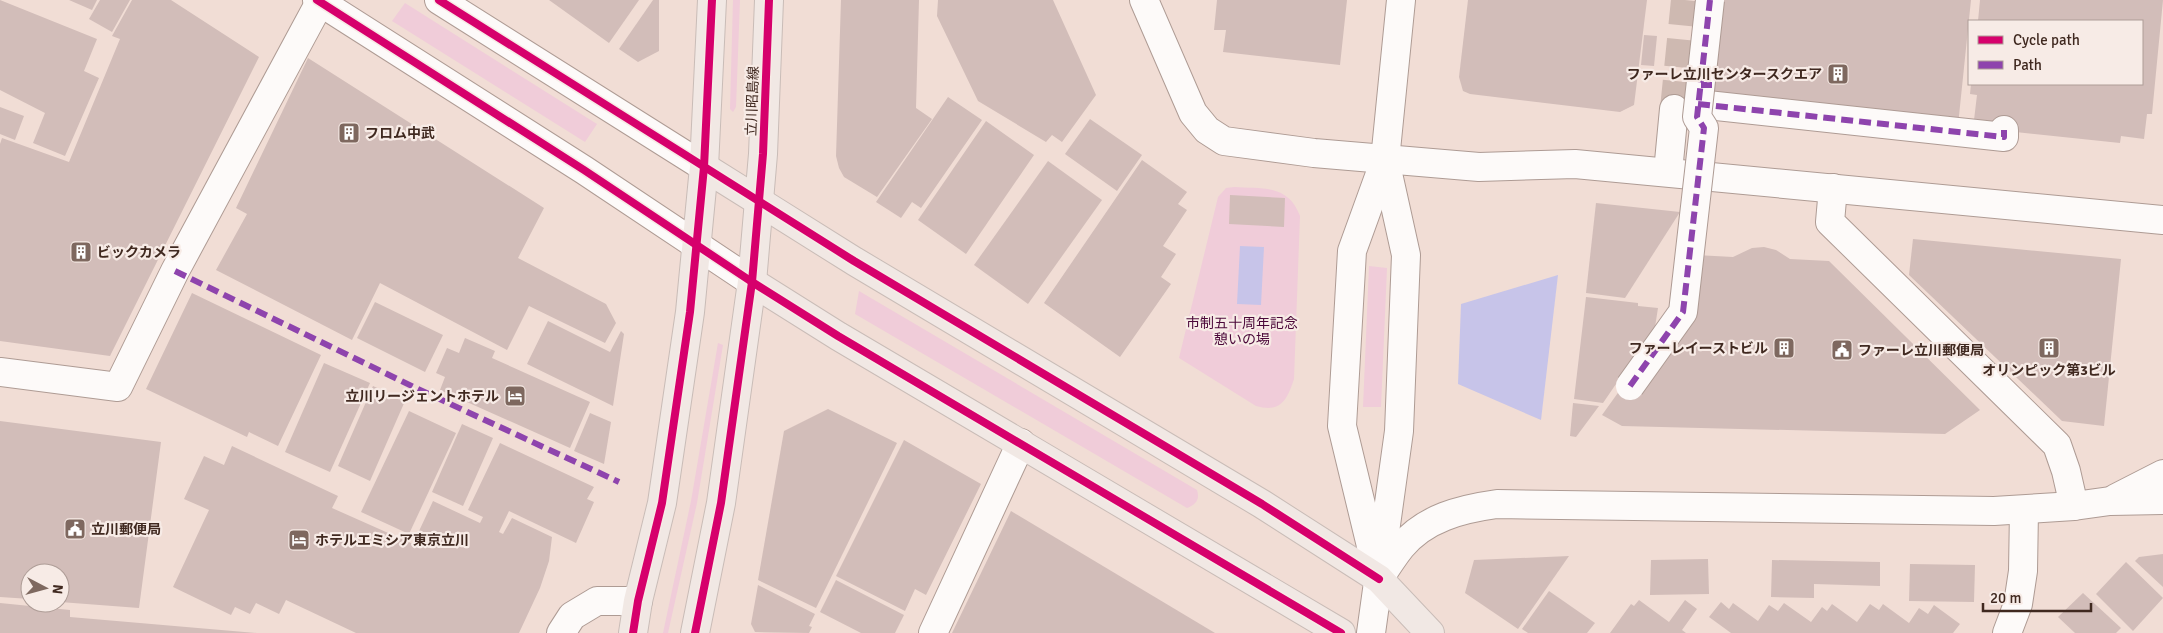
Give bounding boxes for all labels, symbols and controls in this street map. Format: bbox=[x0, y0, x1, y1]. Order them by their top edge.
legend bbox=[1968, 20, 2143, 85]
text: Cycle path bbox=[2013, 31, 2080, 49]
text: Path bbox=[2013, 56, 2042, 74]
building icon: ファーレ立川センタースクエア bbox=[1826, 62, 1850, 86]
street label: 立川昭島線 bbox=[743, 66, 762, 136]
place label: ファーレ立川センタースクエア bbox=[1627, 66, 1822, 83]
building icon: フロム中武 bbox=[337, 121, 361, 145]
place label: フロム中武 bbox=[365, 125, 435, 142]
building icon: ビックカメラ bbox=[69, 240, 93, 264]
place label: ビックカメラ bbox=[97, 244, 181, 261]
park label: 市制五十周年記念 憩いの場 bbox=[1186, 315, 1298, 348]
building icon: ファーレイーストビル bbox=[1772, 336, 1796, 360]
building icon: オリンピック第3ビル bbox=[2037, 336, 2061, 360]
public building icon: ファーレ立川郵便局 bbox=[1830, 338, 1854, 362]
place label: ファーレイーストビル bbox=[1629, 340, 1768, 357]
place label: ファーレ立川郵便局 bbox=[1858, 342, 1984, 359]
place label: オリンピック第3ビル bbox=[1982, 362, 2116, 379]
hotel icon: 立川リージェントホテル bbox=[503, 384, 527, 408]
place label: 立川リージェントホテル bbox=[345, 388, 499, 405]
public building icon: 立川郵便局 bbox=[63, 517, 87, 541]
place label: 立川郵便局 bbox=[91, 521, 161, 538]
hotel icon: ホテルエミシア東京立川 bbox=[287, 528, 311, 552]
place label: ホテルエミシア東京立川 bbox=[315, 532, 469, 549]
north arrow bbox=[20, 563, 70, 613]
scale bar bbox=[1983, 580, 2090, 612]
text: N bbox=[48, 584, 66, 595]
text: 20 m bbox=[1990, 589, 2021, 607]

